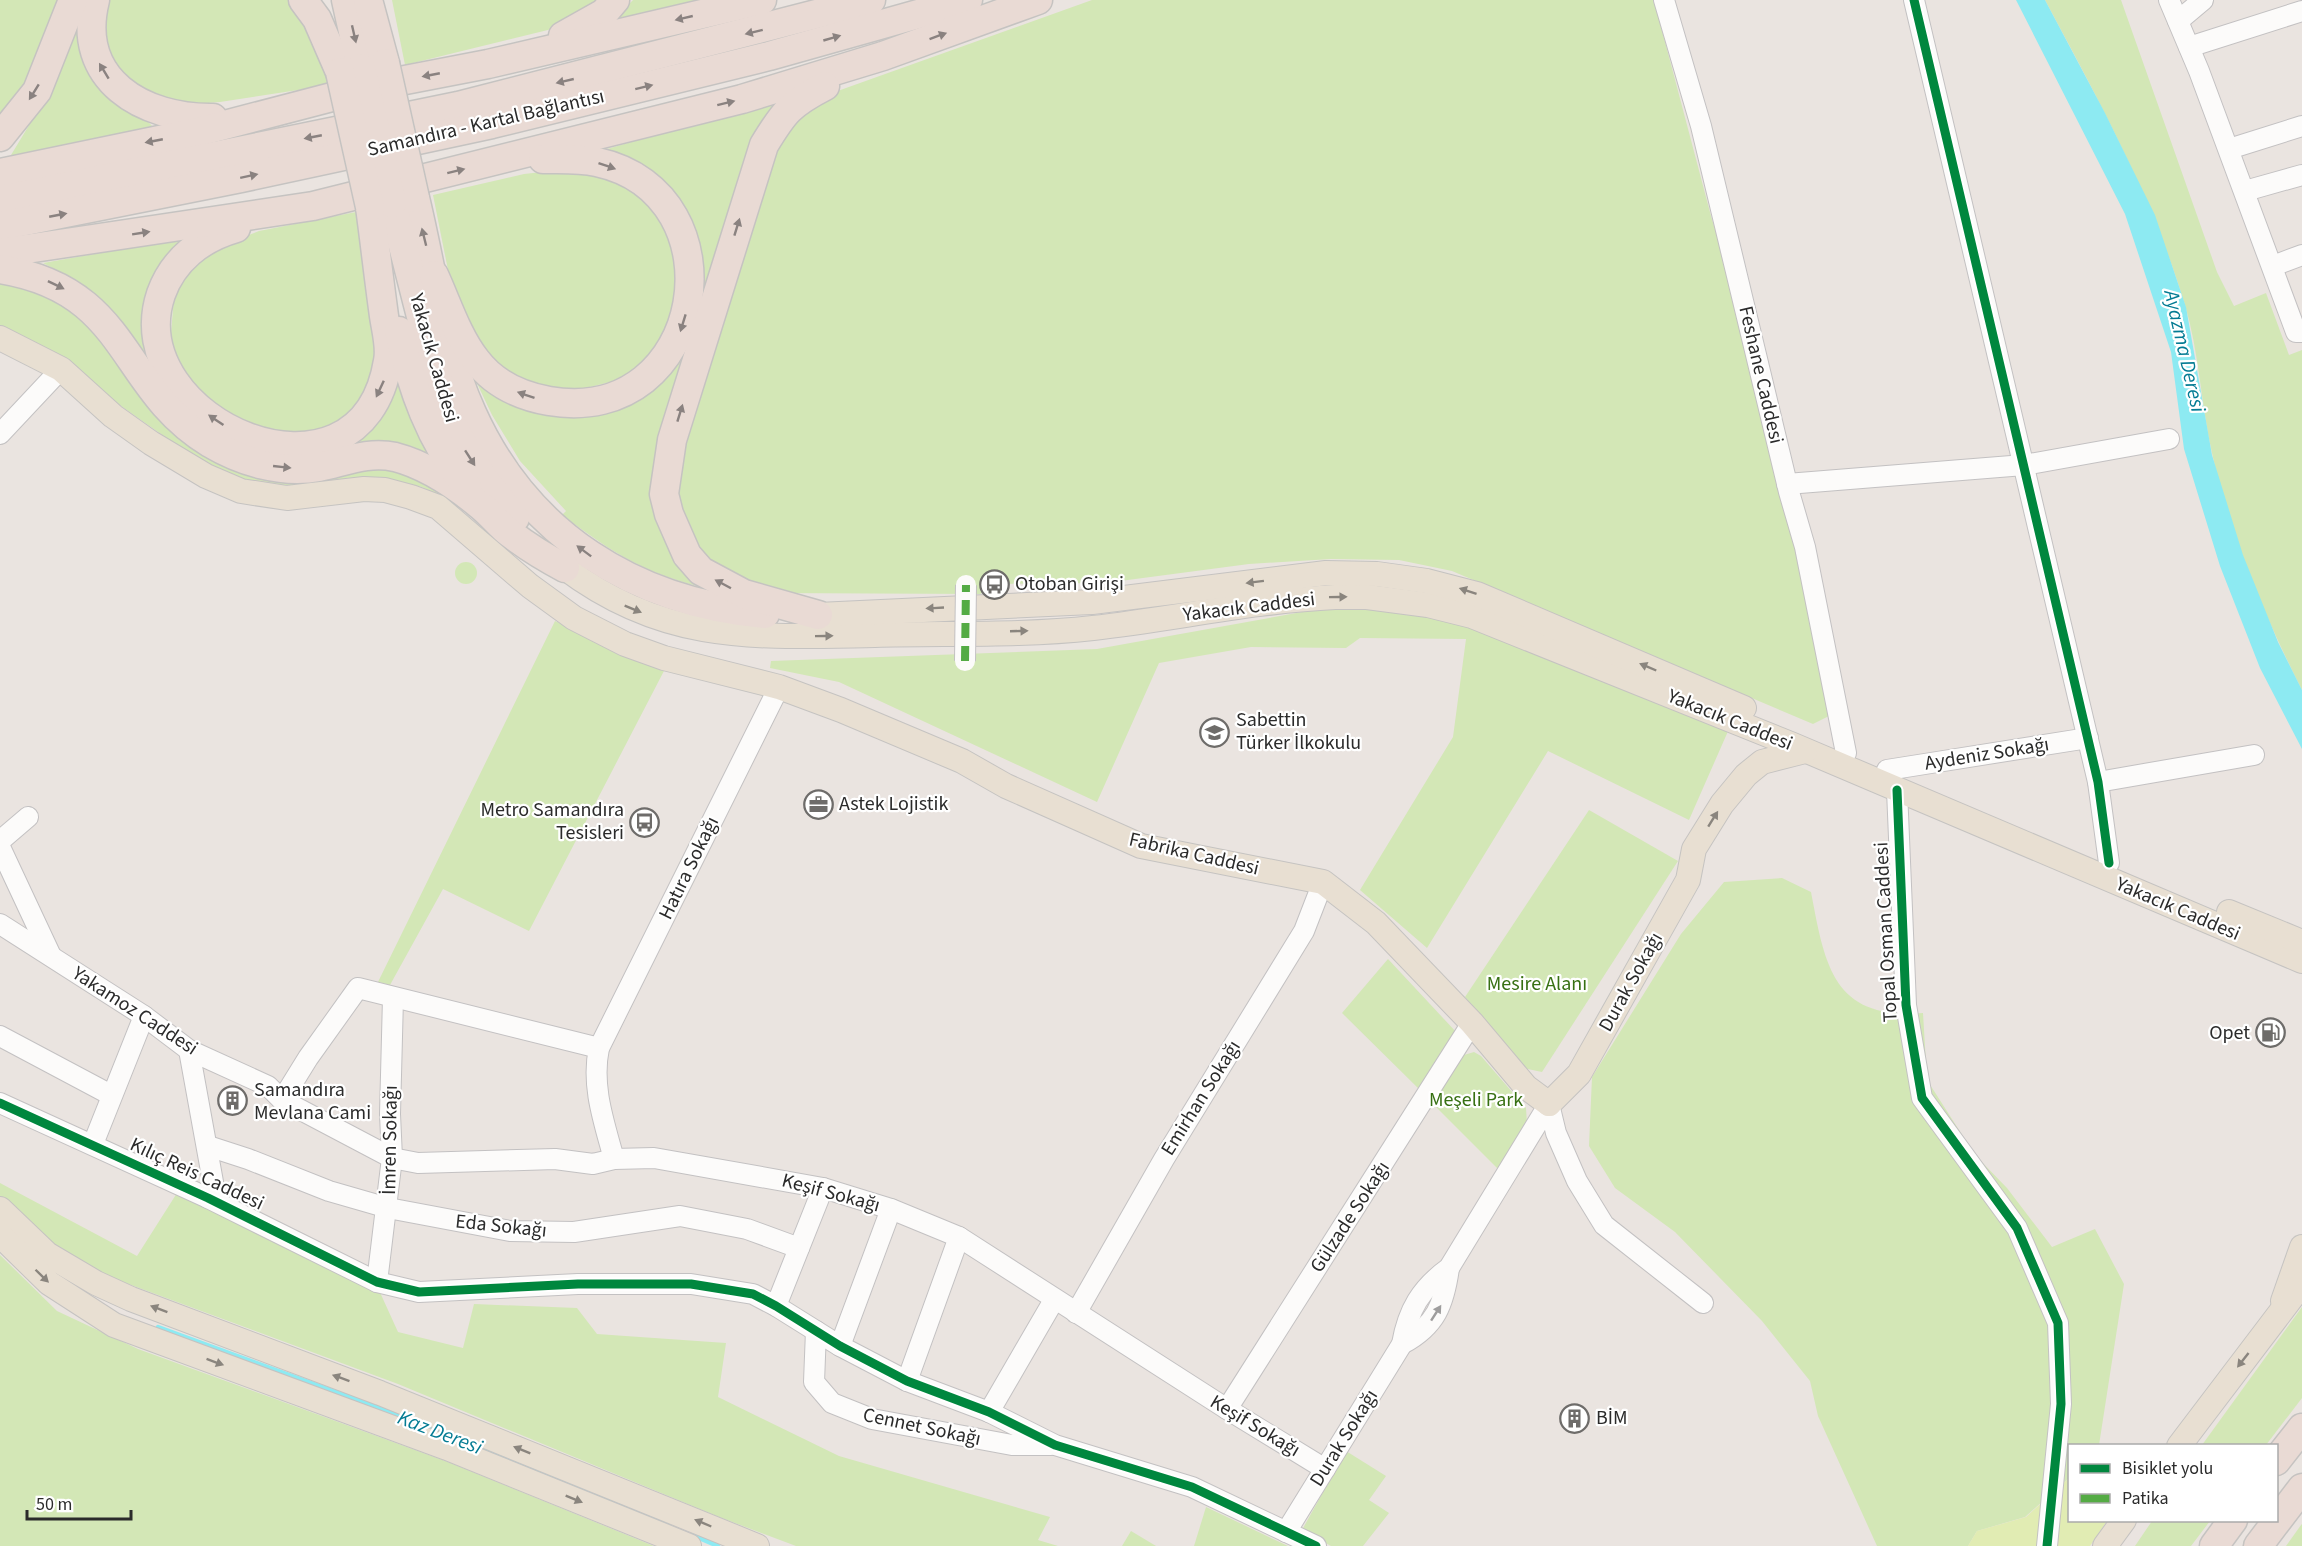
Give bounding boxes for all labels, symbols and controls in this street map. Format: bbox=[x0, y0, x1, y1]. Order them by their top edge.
one-way arrow bbox=[675, 13, 693, 23]
one-way arrow bbox=[349, 25, 359, 43]
one-way arrow bbox=[745, 28, 763, 38]
one-way arrow bbox=[929, 30, 947, 40]
one-way arrow bbox=[823, 33, 842, 43]
one-way arrow bbox=[99, 62, 109, 79]
one-way arrow bbox=[421, 71, 440, 80]
one-way arrow bbox=[556, 76, 574, 86]
one-way arrow bbox=[634, 81, 653, 91]
street label: Samandıra - Kartal Bağlantısı bbox=[365, 82, 607, 164]
one-way arrow bbox=[29, 84, 40, 101]
one-way arrow bbox=[717, 98, 736, 108]
one-way arrow bbox=[304, 133, 323, 142]
one-way arrow bbox=[145, 137, 164, 146]
one-way arrow bbox=[598, 161, 616, 171]
one-way arrow bbox=[446, 165, 465, 175]
one-way arrow bbox=[239, 171, 258, 180]
one-way arrow bbox=[48, 210, 67, 219]
one-way arrow bbox=[733, 218, 742, 236]
one-way arrow bbox=[419, 227, 429, 246]
one-way arrow bbox=[132, 228, 151, 237]
one-way arrow bbox=[47, 280, 64, 290]
water label: Ayazma Deresi bbox=[2156, 285, 2214, 416]
street label: Yakacık Caddesi bbox=[402, 289, 466, 426]
street label: Feshane Caddesi bbox=[1732, 303, 1790, 447]
one-way arrow bbox=[678, 314, 687, 332]
one-way arrow bbox=[375, 380, 385, 398]
one-way arrow bbox=[517, 389, 535, 399]
one-way arrow bbox=[676, 404, 686, 422]
one-way arrow bbox=[209, 414, 225, 426]
one-way arrow bbox=[464, 450, 476, 466]
one-way arrow bbox=[272, 462, 291, 472]
one-way arrow bbox=[577, 545, 592, 557]
bus stop icon: Otoban Girişi bbox=[978, 568, 1010, 600]
place label: Otoban Girişi bbox=[1015, 570, 1124, 598]
one-way arrow bbox=[1245, 577, 1264, 587]
one-way arrow bbox=[714, 579, 731, 589]
street label: Yakacık Caddesi bbox=[1180, 585, 1317, 629]
one-way arrow bbox=[1459, 586, 1477, 596]
one-way arrow bbox=[1328, 592, 1347, 602]
one-way arrow bbox=[624, 604, 642, 614]
one-way arrow bbox=[926, 604, 945, 613]
one-way arrow bbox=[1009, 626, 1028, 636]
one-way arrow bbox=[814, 631, 833, 640]
one-way arrow bbox=[1639, 662, 1657, 671]
street label: Yakacık Caddesi bbox=[1662, 682, 1797, 758]
place label: Sabettin Türker İlkokulu bbox=[1236, 706, 1361, 757]
school or university icon: Sabettin Türker İlkokulu bbox=[1199, 716, 1231, 748]
street label: Aydeniz Sokağı bbox=[1923, 730, 2051, 778]
office icon: Astek Lojistik bbox=[802, 788, 834, 820]
place label: Astek Lojistik bbox=[839, 790, 948, 818]
place label: Metro Samandıra Tesisleri bbox=[480, 796, 624, 847]
bus stop icon: Metro Samandıra Tesisleri bbox=[629, 806, 661, 838]
one-way arrow bbox=[1707, 811, 1718, 827]
street label: Hatıra Sokağı bbox=[652, 812, 726, 924]
street label: Fabrika Caddesi bbox=[1126, 825, 1262, 883]
street label: Topal Osman Caddesi bbox=[1867, 841, 1905, 1023]
street label: Yakacık Caddesi bbox=[2110, 870, 2245, 948]
street label: Durak Sokağı bbox=[1592, 927, 1670, 1037]
street label: Yakamoz Caddesi bbox=[66, 959, 203, 1062]
park label: Mesire Alanı bbox=[1487, 970, 1587, 998]
fuel station icon: Opet bbox=[2255, 1017, 2287, 1049]
place label: Opet bbox=[2209, 1019, 2250, 1047]
street label: Emirhan Sokağı bbox=[1154, 1035, 1248, 1161]
place label: Samandıra Mevlana Cami bbox=[254, 1076, 371, 1127]
building icon: Samandıra Mevlana Cami bbox=[217, 1085, 249, 1117]
street label: İmren Sokağı bbox=[375, 1085, 405, 1195]
park label: Meşeli Park bbox=[1429, 1086, 1523, 1114]
street label: Kılıç Reis Caddesi bbox=[125, 1131, 269, 1217]
street label: Gülzade Sokağı bbox=[1303, 1156, 1397, 1278]
street label: Keşif Sokağı bbox=[779, 1166, 883, 1220]
street label: Eda Sokağı bbox=[454, 1207, 548, 1245]
one-way arrow bbox=[34, 1269, 49, 1283]
one-way arrow bbox=[149, 1304, 167, 1314]
one-way arrow bbox=[1430, 1305, 1441, 1321]
one-way arrow bbox=[2237, 1352, 2249, 1367]
one-way arrow bbox=[207, 1357, 225, 1367]
one-way arrow bbox=[332, 1373, 350, 1383]
street label: Durak Sokağı bbox=[1303, 1384, 1385, 1492]
street label: Keşif Sokağı bbox=[1205, 1388, 1305, 1464]
street label: Cennet Sokağı bbox=[860, 1401, 984, 1453]
water label: Kaz Deresi bbox=[393, 1402, 488, 1462]
building icon: BİM bbox=[1559, 1402, 1591, 1434]
place label: BİM bbox=[1596, 1404, 1628, 1432]
legend bbox=[2068, 1444, 2278, 1522]
one-way arrow bbox=[513, 1445, 531, 1455]
text: Bisiklet yolu bbox=[2122, 1456, 2213, 1481]
scale bar bbox=[27, 1483, 130, 1521]
text: Patika bbox=[2122, 1486, 2169, 1511]
text: 50 m bbox=[36, 1492, 72, 1517]
one-way arrow bbox=[565, 1495, 583, 1504]
one-way arrow bbox=[694, 1518, 712, 1528]

